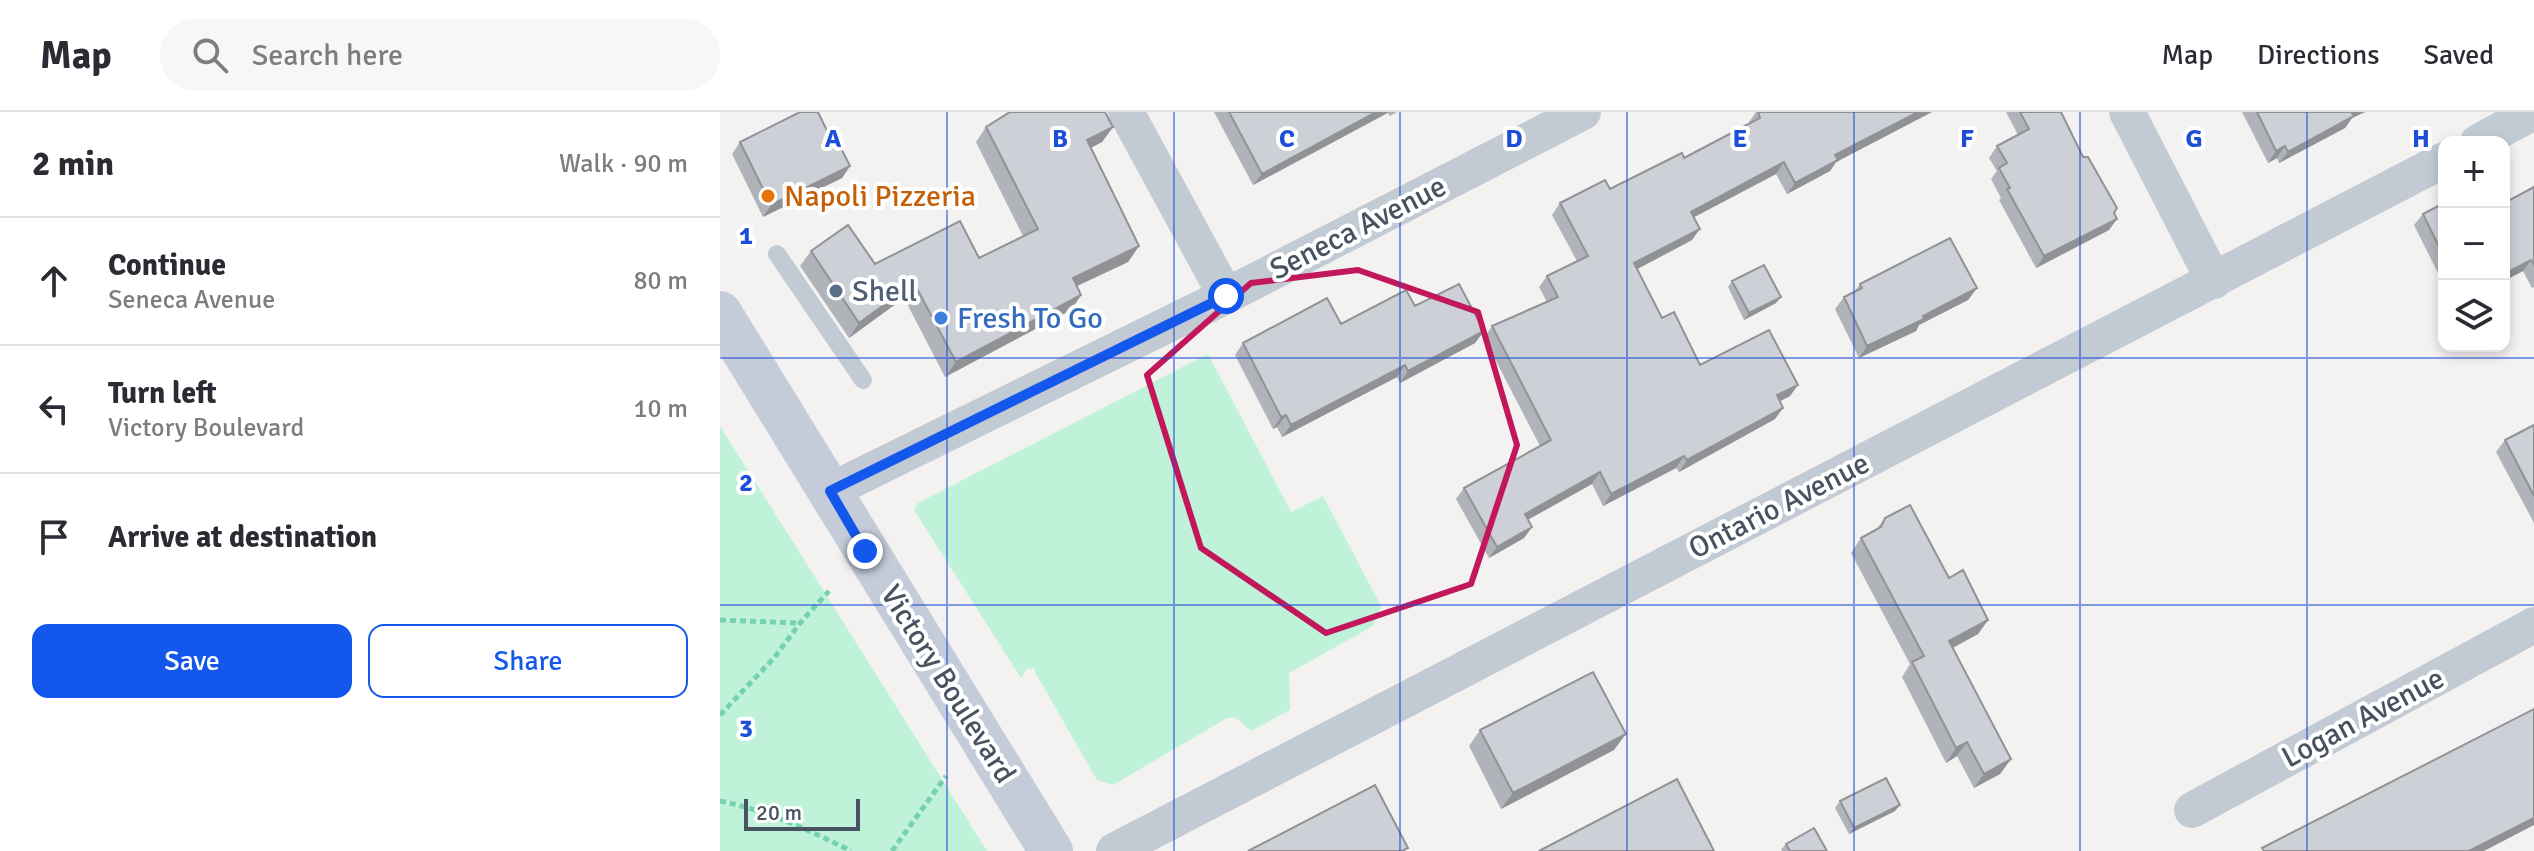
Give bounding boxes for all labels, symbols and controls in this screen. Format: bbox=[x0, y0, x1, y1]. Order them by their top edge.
search box bbox=[160, 19, 720, 91]
text: Map bbox=[40, 32, 112, 79]
icon: search bbox=[188, 33, 232, 77]
text: Search here bbox=[252, 37, 403, 74]
text: Map bbox=[2161, 38, 2213, 72]
text: Directions bbox=[2257, 38, 2379, 72]
text: Saved bbox=[2423, 38, 2494, 72]
text: A bbox=[825, 123, 842, 155]
text: B bbox=[1052, 123, 1068, 155]
text: C bbox=[1279, 123, 1295, 155]
text: D bbox=[1505, 123, 1523, 155]
text: E bbox=[1733, 123, 1747, 155]
text: F bbox=[1960, 123, 1974, 155]
text: G bbox=[2185, 123, 2203, 155]
text: H bbox=[2412, 123, 2430, 155]
map controls bbox=[2438, 136, 2510, 352]
button: + bbox=[2438, 136, 2510, 208]
text: 2 min bbox=[32, 143, 114, 185]
text: Walk · 90 m bbox=[559, 148, 688, 180]
street label: Seneca Avenue bbox=[1264, 168, 1452, 288]
place label: Napoli Pizzeria bbox=[784, 178, 976, 215]
marker: Napoli Pizzeria bbox=[759, 187, 777, 205]
button: − bbox=[2438, 208, 2510, 280]
text: 1 bbox=[739, 220, 753, 252]
text: Continue bbox=[108, 247, 226, 284]
icon: ahead bbox=[32, 259, 76, 303]
text: 80 m bbox=[633, 265, 688, 297]
place label: Shell bbox=[852, 273, 917, 310]
route start bbox=[1208, 278, 1244, 314]
button: layers bbox=[2438, 280, 2510, 352]
marker: Shell bbox=[827, 282, 845, 300]
text: Seneca Avenue bbox=[108, 284, 275, 316]
place label: Fresh To Go bbox=[957, 300, 1103, 337]
marker: Fresh To Go bbox=[932, 309, 950, 327]
text: Turn left bbox=[108, 375, 217, 412]
icon: left bbox=[32, 387, 76, 431]
text: 10 m bbox=[633, 393, 688, 425]
text: Victory Boulevard bbox=[108, 412, 304, 444]
street label: Ontario Avenue bbox=[1683, 445, 1875, 567]
text: 2 bbox=[739, 467, 753, 499]
icon: arrive bbox=[32, 515, 76, 559]
text: Arrive at destination bbox=[108, 519, 377, 556]
route end bbox=[847, 533, 883, 569]
street label: Victory Boulevard bbox=[872, 578, 1024, 790]
button: Save bbox=[32, 624, 352, 698]
button: Share bbox=[368, 624, 688, 698]
street label: Logan Avenue bbox=[2276, 660, 2450, 776]
text: 3 bbox=[739, 713, 753, 745]
scale bar bbox=[744, 795, 860, 831]
text: 20 m bbox=[756, 799, 802, 826]

